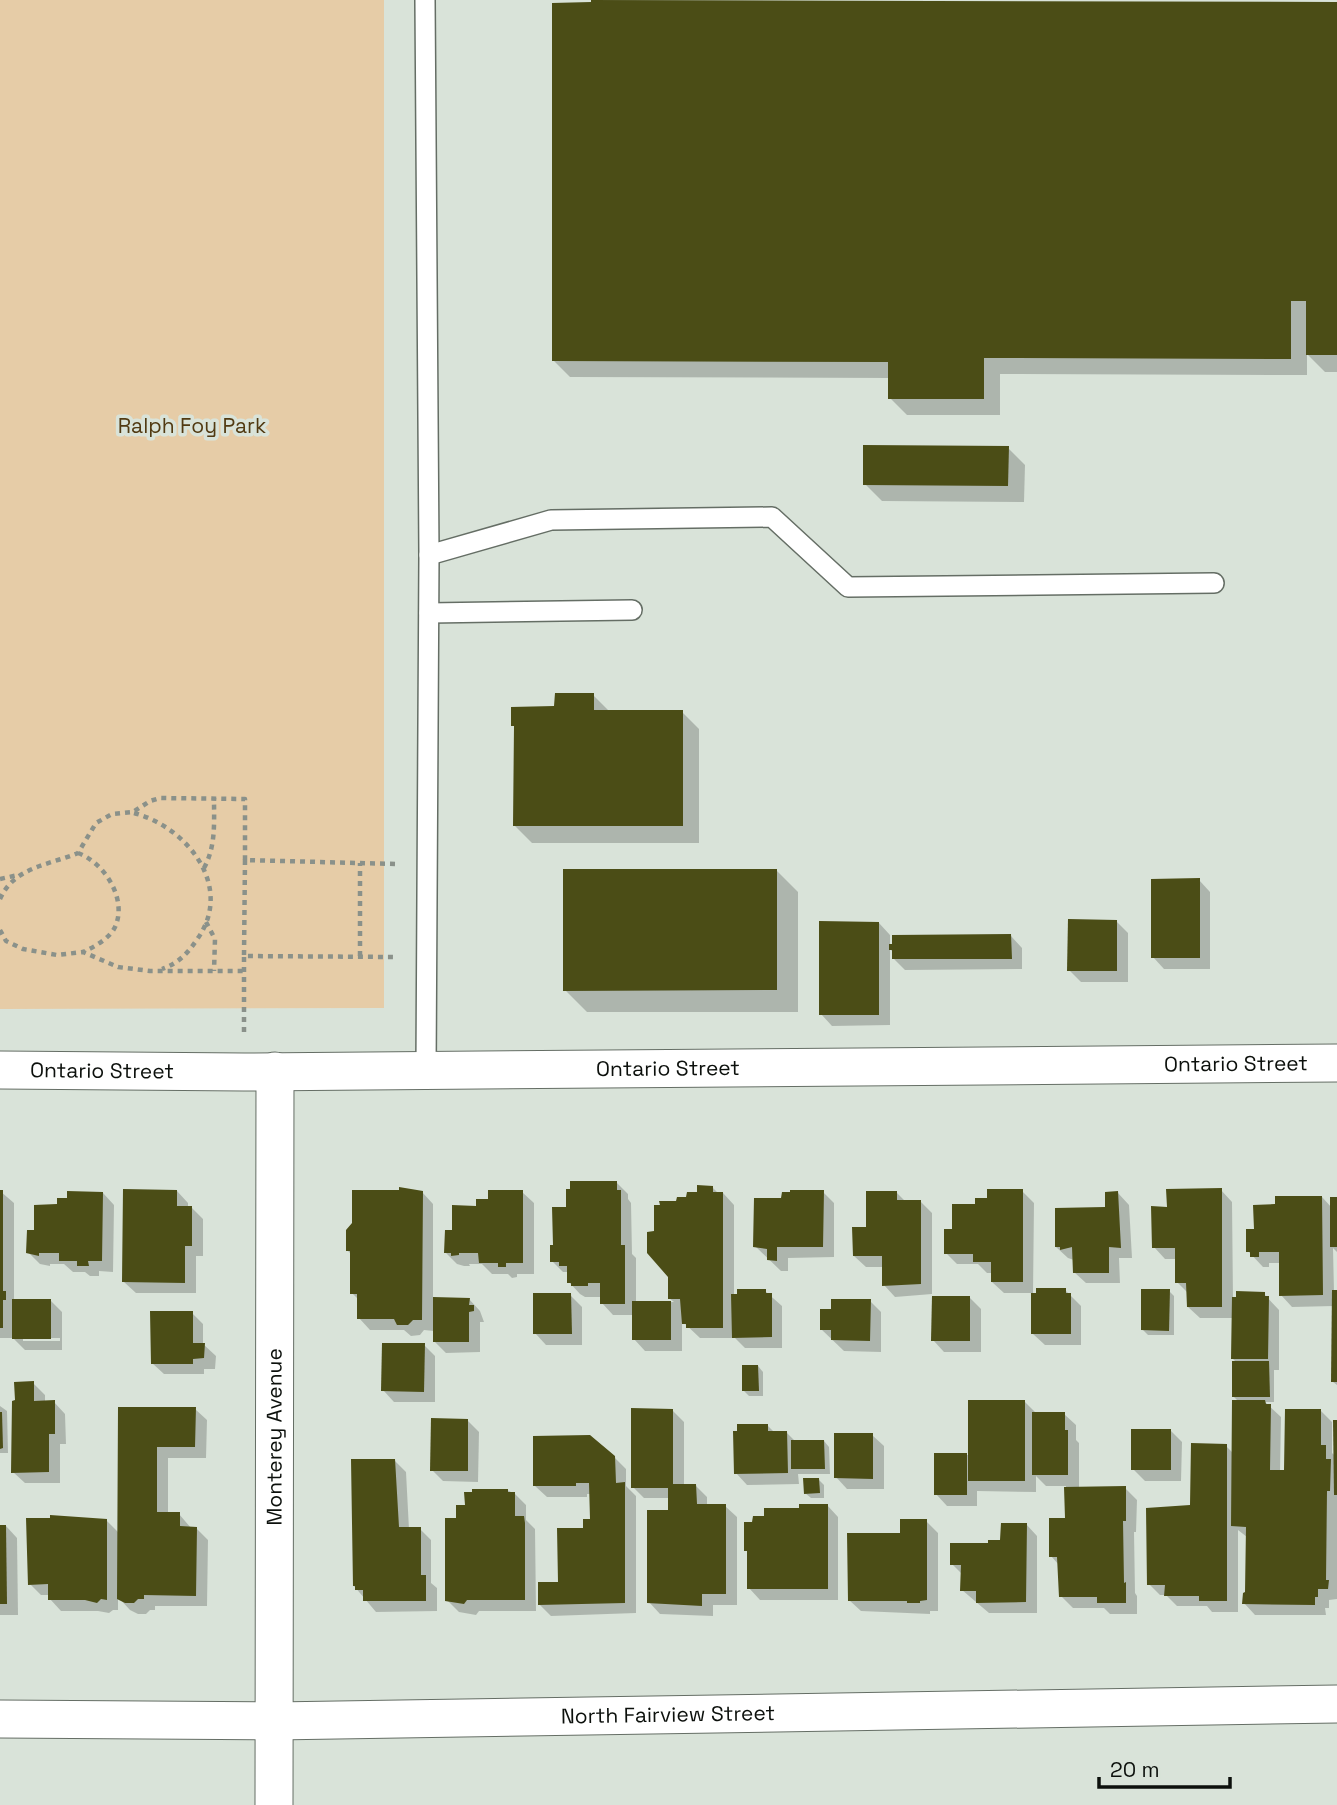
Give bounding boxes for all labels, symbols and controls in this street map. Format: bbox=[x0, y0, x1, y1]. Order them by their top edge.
park label: Ralph Foy Park bbox=[118, 412, 266, 439]
street label: Ontario Street bbox=[1164, 1049, 1308, 1077]
street label: Ontario Street bbox=[596, 1054, 740, 1082]
street label: Ontario Street bbox=[30, 1056, 174, 1084]
street label: Monterey Avenue bbox=[260, 1348, 288, 1526]
street label: North Fairview Street bbox=[561, 1699, 775, 1729]
scale bar bbox=[1099, 1745, 1230, 1789]
text: 20 m bbox=[1110, 1756, 1160, 1783]

